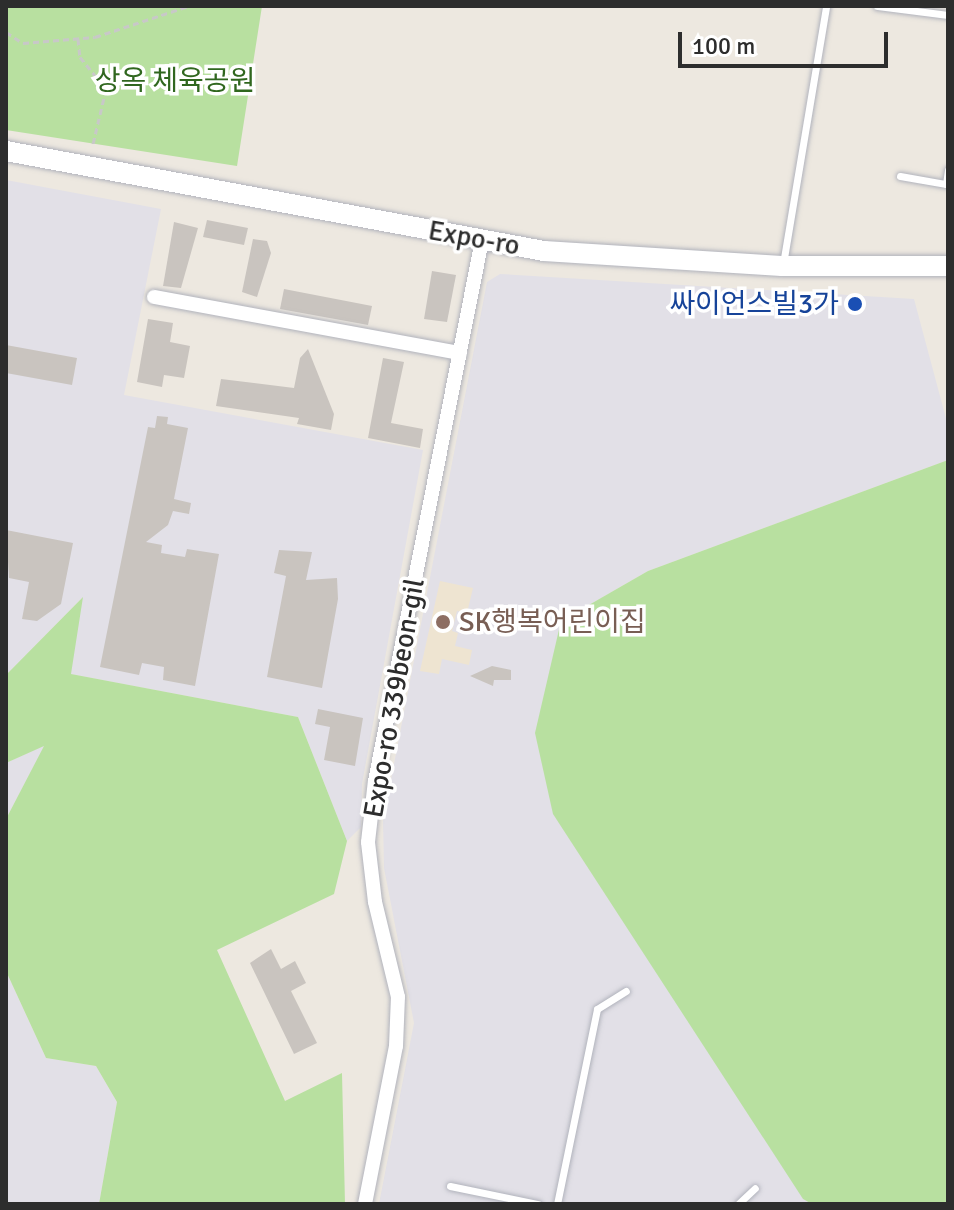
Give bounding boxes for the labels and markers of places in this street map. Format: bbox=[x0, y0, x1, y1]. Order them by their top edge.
place label: 싸이언스빌3가 bbox=[669, 287, 839, 321]
marker: 싸이언스빌3가 bbox=[846, 295, 864, 313]
place label: SK행복어린이집 bbox=[459, 605, 646, 639]
marker: SK행복어린이집 bbox=[434, 613, 452, 631]

